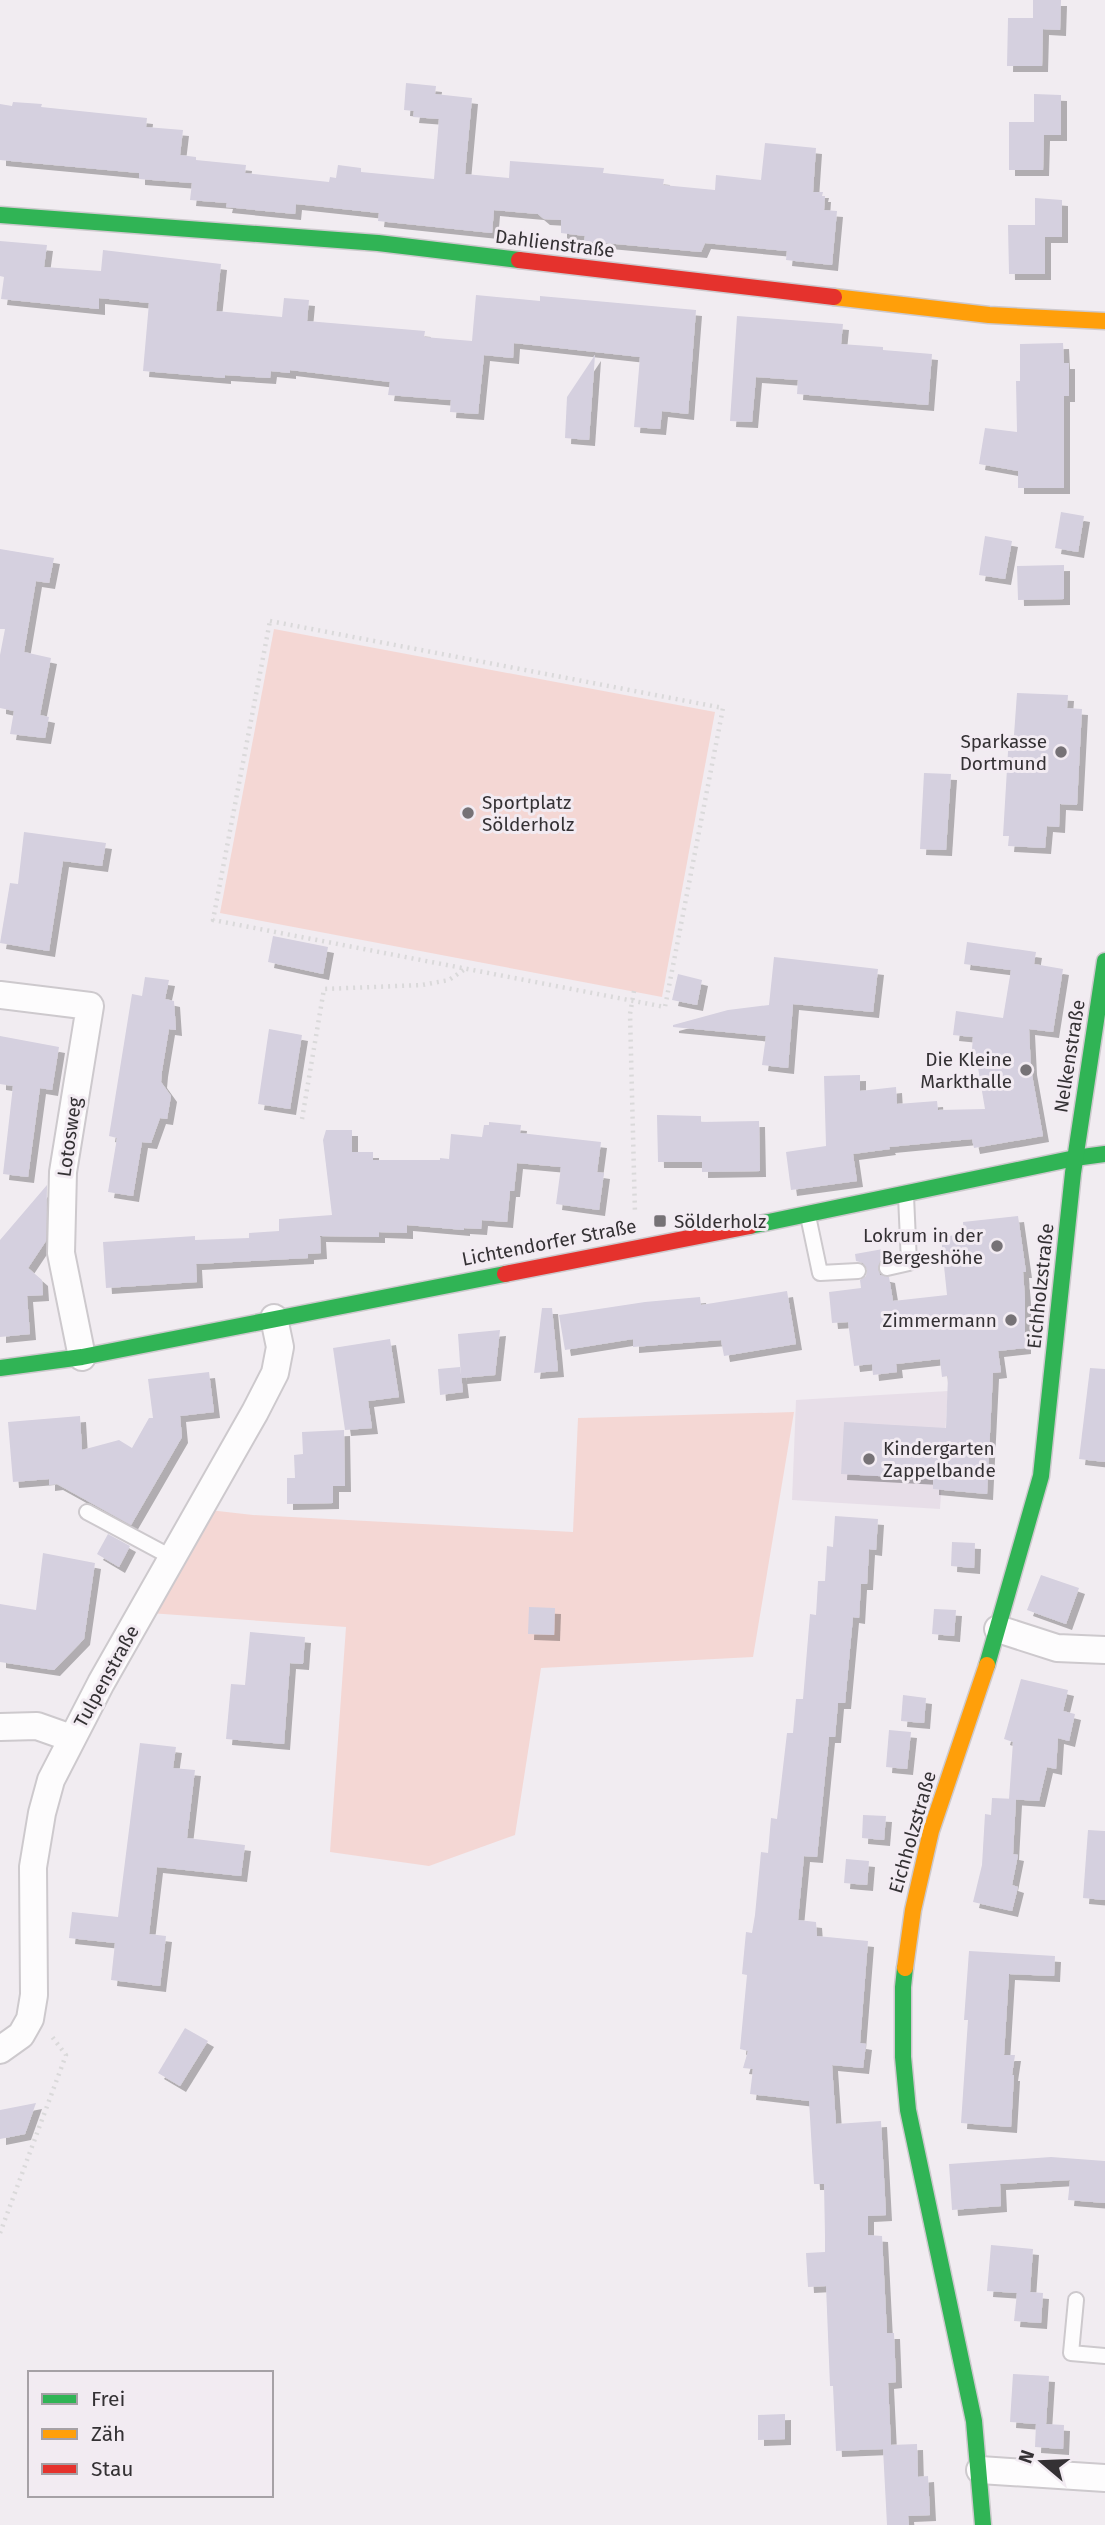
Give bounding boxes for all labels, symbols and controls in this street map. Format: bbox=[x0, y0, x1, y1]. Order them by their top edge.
street label: Dahlienstraße bbox=[494, 225, 616, 262]
place label: Sparkasse Dortmund bbox=[960, 730, 1047, 775]
marker: Sparkasse Dortmund bbox=[1053, 744, 1069, 760]
place label: Sportplatz Sölderholz bbox=[482, 791, 574, 836]
marker: Sportplatz Sölderholz bbox=[460, 805, 476, 821]
street label: Nelkenstraße bbox=[1049, 998, 1090, 1114]
place label: Die Kleine Markthalle bbox=[920, 1048, 1012, 1093]
marker: Die Kleine Markthalle bbox=[1018, 1062, 1034, 1078]
street label: Lotosweg bbox=[53, 1096, 86, 1178]
place label: Sölderholz bbox=[674, 1210, 766, 1233]
marker: Sölderholz bbox=[652, 1213, 668, 1229]
street label: Lichtendorfer Straße bbox=[460, 1214, 638, 1271]
street label: Eichholzstraße bbox=[1022, 1222, 1059, 1350]
place label: Lokrum in der Bergeshöhe bbox=[863, 1224, 984, 1269]
marker: Lokrum in der Bergeshöhe bbox=[989, 1238, 1005, 1254]
place label: Zimmermann bbox=[883, 1309, 997, 1332]
marker: Zimmermann bbox=[1003, 1312, 1019, 1328]
place label: Kindergarten Zappelbande bbox=[883, 1437, 996, 1482]
marker: Kindergarten Zappelbande bbox=[861, 1451, 877, 1467]
street label: Tulpenstraße bbox=[69, 1621, 144, 1731]
street label: Eichholzstraße bbox=[884, 1768, 941, 1896]
legend bbox=[28, 2371, 273, 2497]
text: Frei bbox=[91, 2386, 125, 2412]
text: Zäh bbox=[91, 2421, 125, 2447]
north arrow bbox=[1007, 2427, 1077, 2497]
text: N bbox=[1013, 2447, 1039, 2466]
text: Stau bbox=[91, 2456, 134, 2482]

